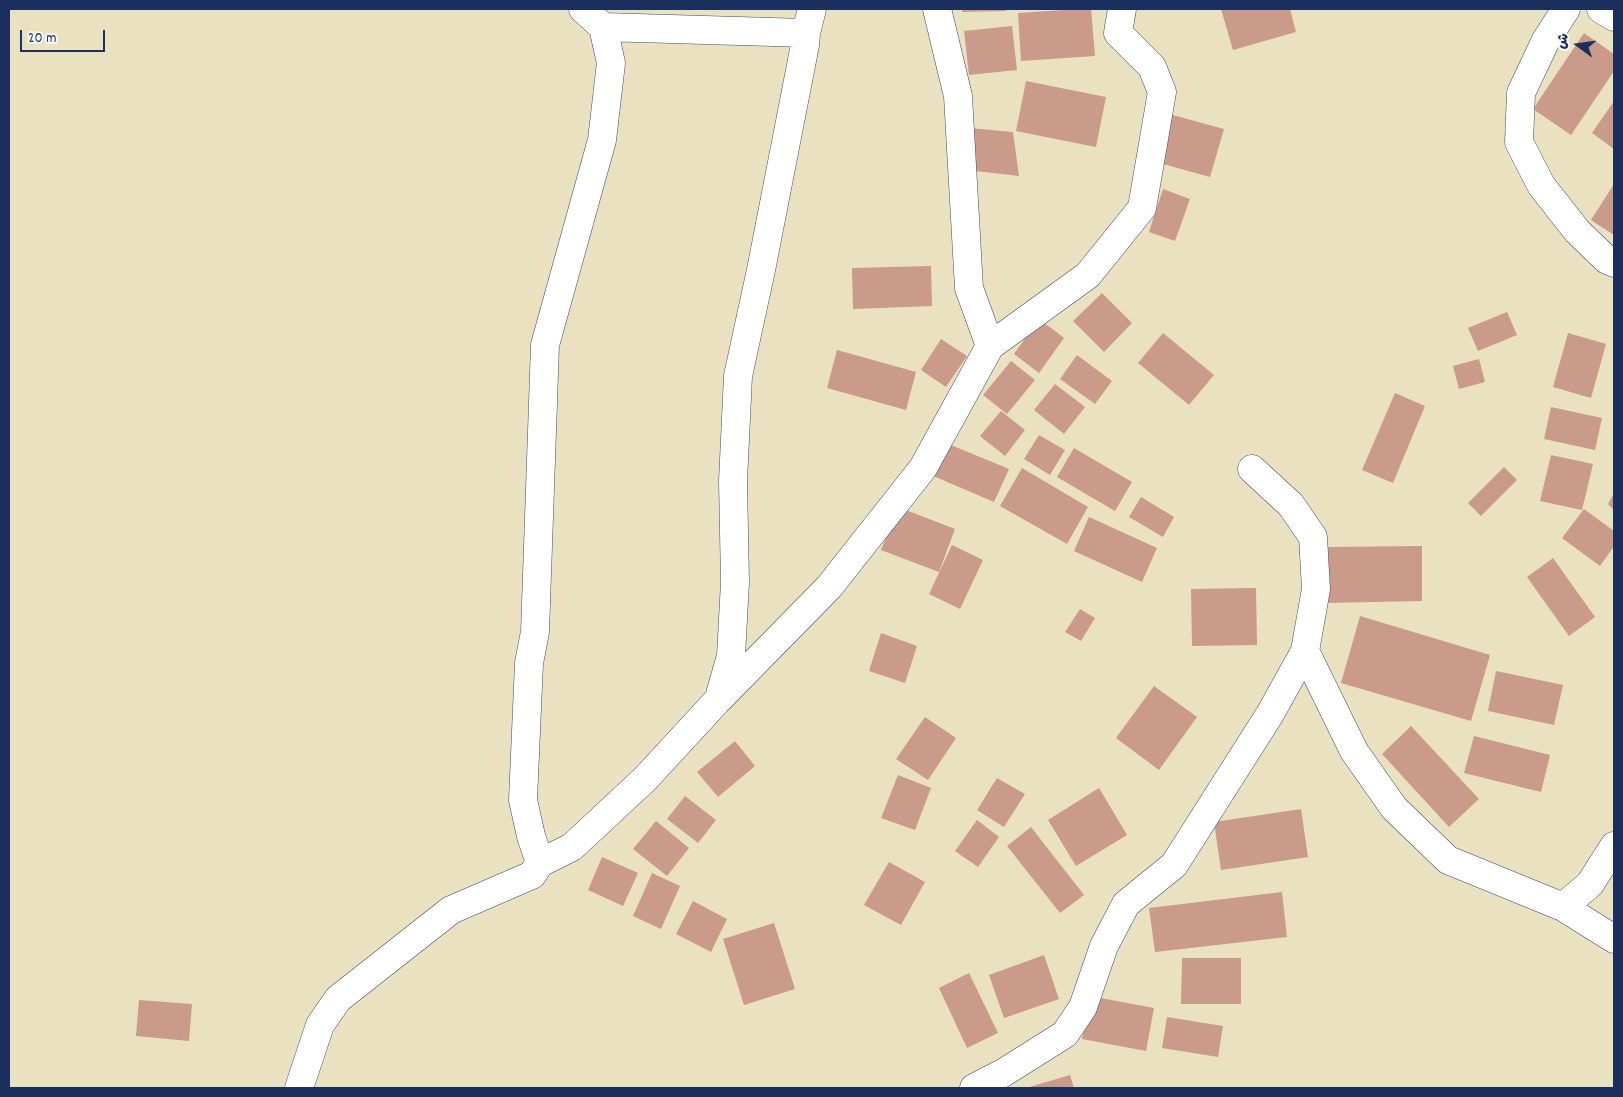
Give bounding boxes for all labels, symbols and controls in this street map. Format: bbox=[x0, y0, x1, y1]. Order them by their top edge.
scale bar bbox=[22, 20, 108, 52]
north arrow bbox=[1553, 20, 1603, 70]
text: 20 m bbox=[28, 28, 56, 50]
text: ش bbox=[1552, 31, 1575, 51]

